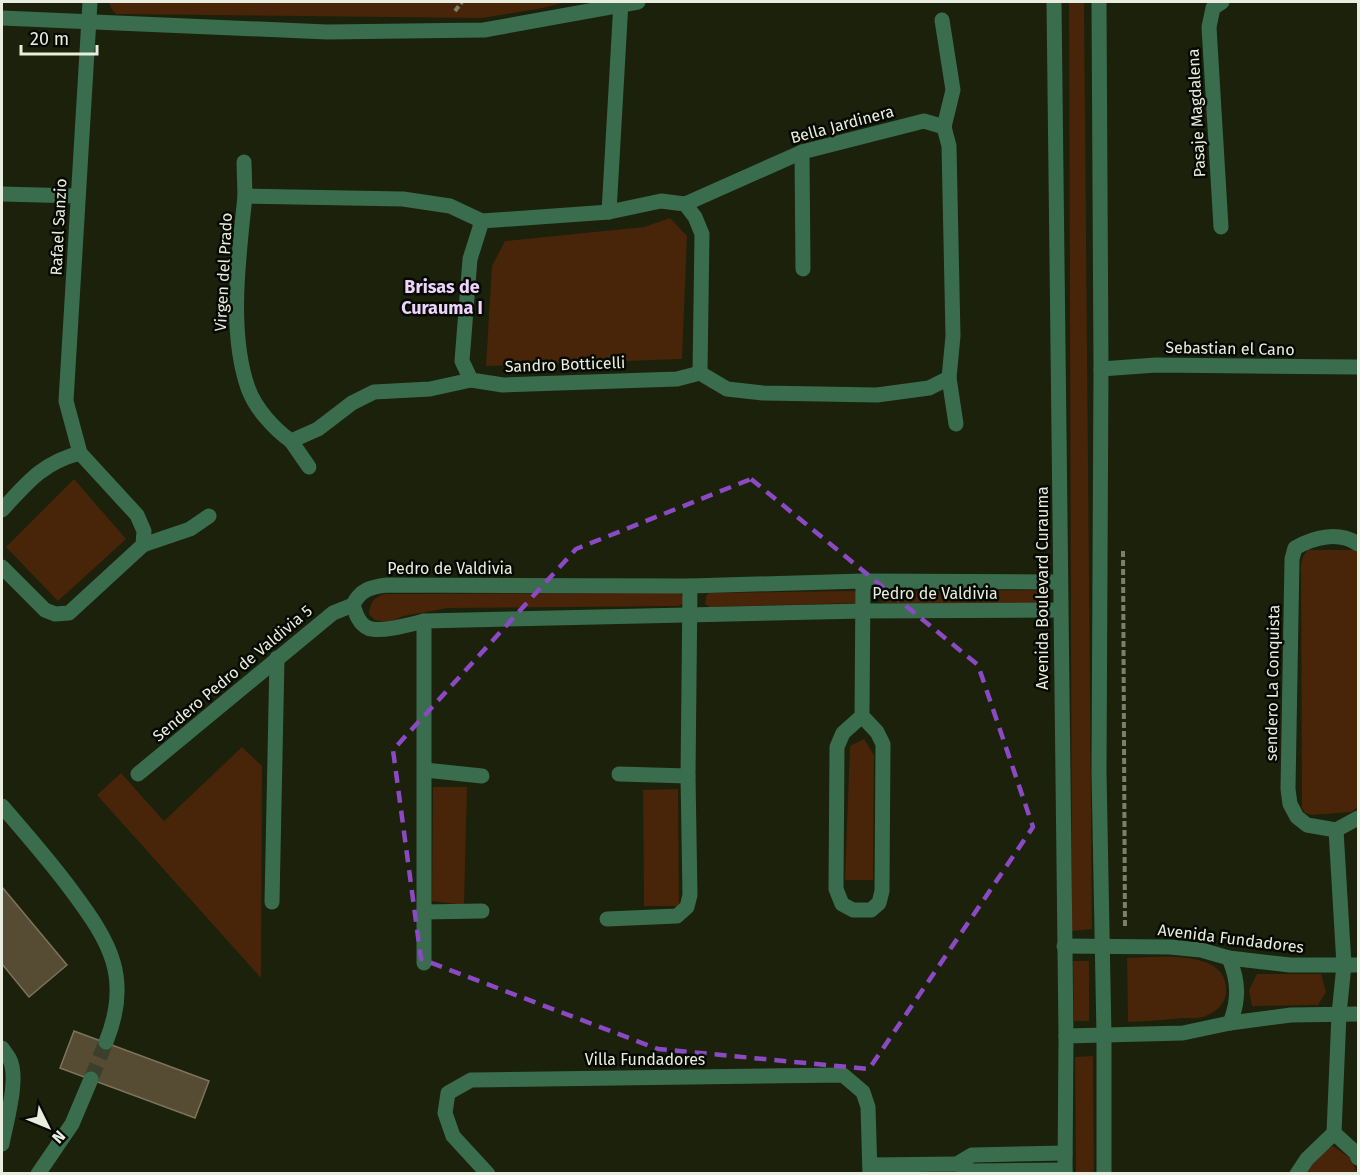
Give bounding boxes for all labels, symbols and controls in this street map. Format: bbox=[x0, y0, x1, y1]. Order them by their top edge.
scale bar bbox=[21, 18, 98, 56]
text: 20 m bbox=[30, 28, 69, 50]
street label: Pasaje Magdalena bbox=[1184, 48, 1209, 178]
street label: Bella Jardinera bbox=[788, 102, 896, 147]
street label: Rafael Sanzio bbox=[46, 178, 71, 276]
street label: Virgen del Prado bbox=[211, 212, 236, 332]
district label: Brisas de Curauma I bbox=[401, 276, 483, 319]
street label: Sebastian el Cano bbox=[1165, 338, 1295, 359]
street label: Sandro Botticelli bbox=[504, 353, 626, 376]
street label: Avenida Boulevard Curauma bbox=[1033, 486, 1052, 690]
street label: Pedro de Valdivia bbox=[387, 559, 513, 578]
street label: Pedro de Valdivia bbox=[872, 584, 998, 603]
street label: Sendero Pedro de Valdivia 5 bbox=[149, 601, 316, 746]
street label: sendero La Conquista bbox=[1262, 605, 1283, 761]
street label: Avenida Fundadores bbox=[1157, 920, 1305, 957]
street label: Villa Fundadores bbox=[585, 1050, 705, 1069]
north arrow bbox=[18, 1097, 78, 1157]
text: N bbox=[48, 1127, 69, 1147]

